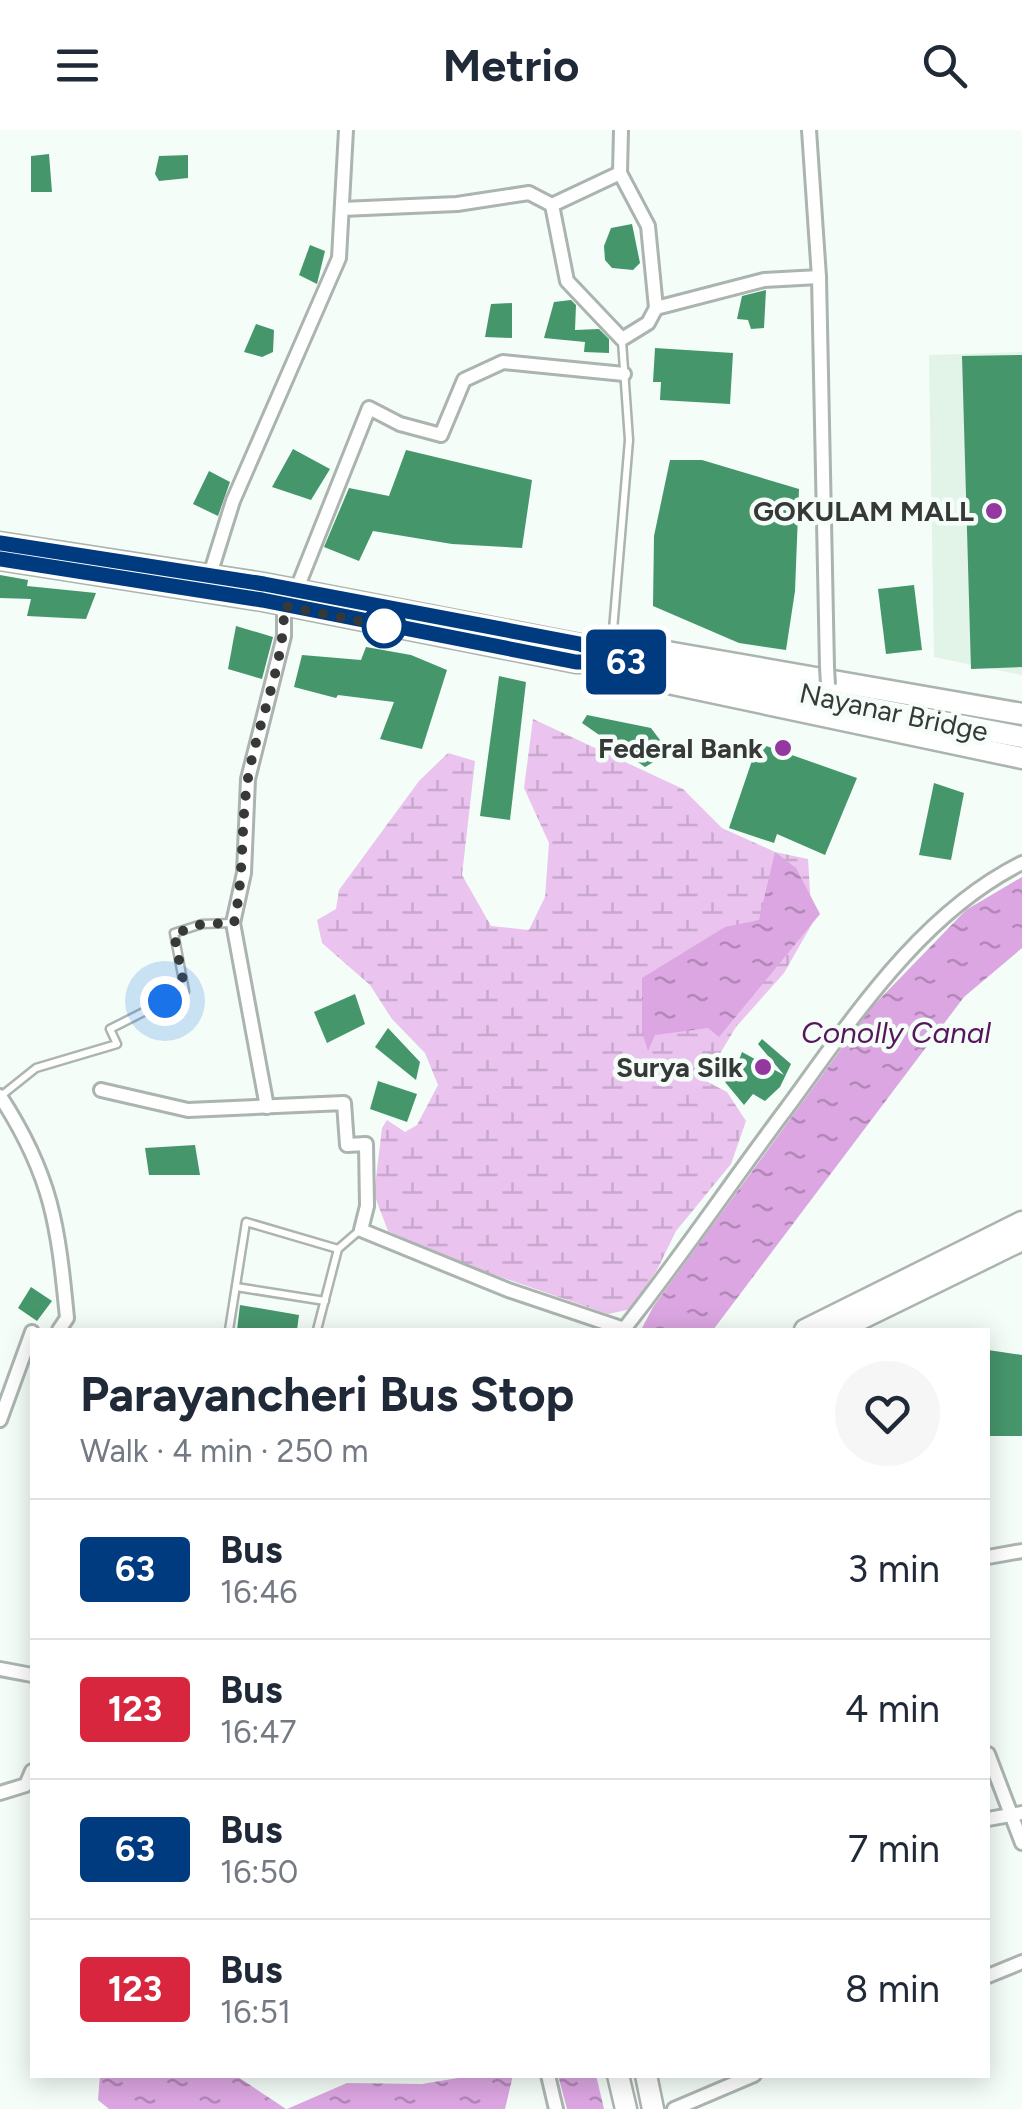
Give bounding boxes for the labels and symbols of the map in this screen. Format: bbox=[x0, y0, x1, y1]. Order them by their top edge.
place label: GOKULAM MALL bbox=[753, 494, 974, 528]
marker: GOKULAM MALL bbox=[983, 500, 1005, 522]
unlabelled marker bbox=[363, 605, 405, 647]
line badge: 63 bbox=[581, 630, 671, 694]
street label: Nayanar Bridge bbox=[797, 675, 991, 749]
place label: Federal Bank bbox=[598, 731, 763, 765]
marker: Federal Bank bbox=[772, 737, 794, 759]
your location bbox=[140, 976, 190, 1026]
water label: Conolly Canal bbox=[801, 1014, 991, 1051]
place label: Surya Silk bbox=[616, 1050, 743, 1084]
marker: Surya Silk bbox=[752, 1056, 774, 1078]

